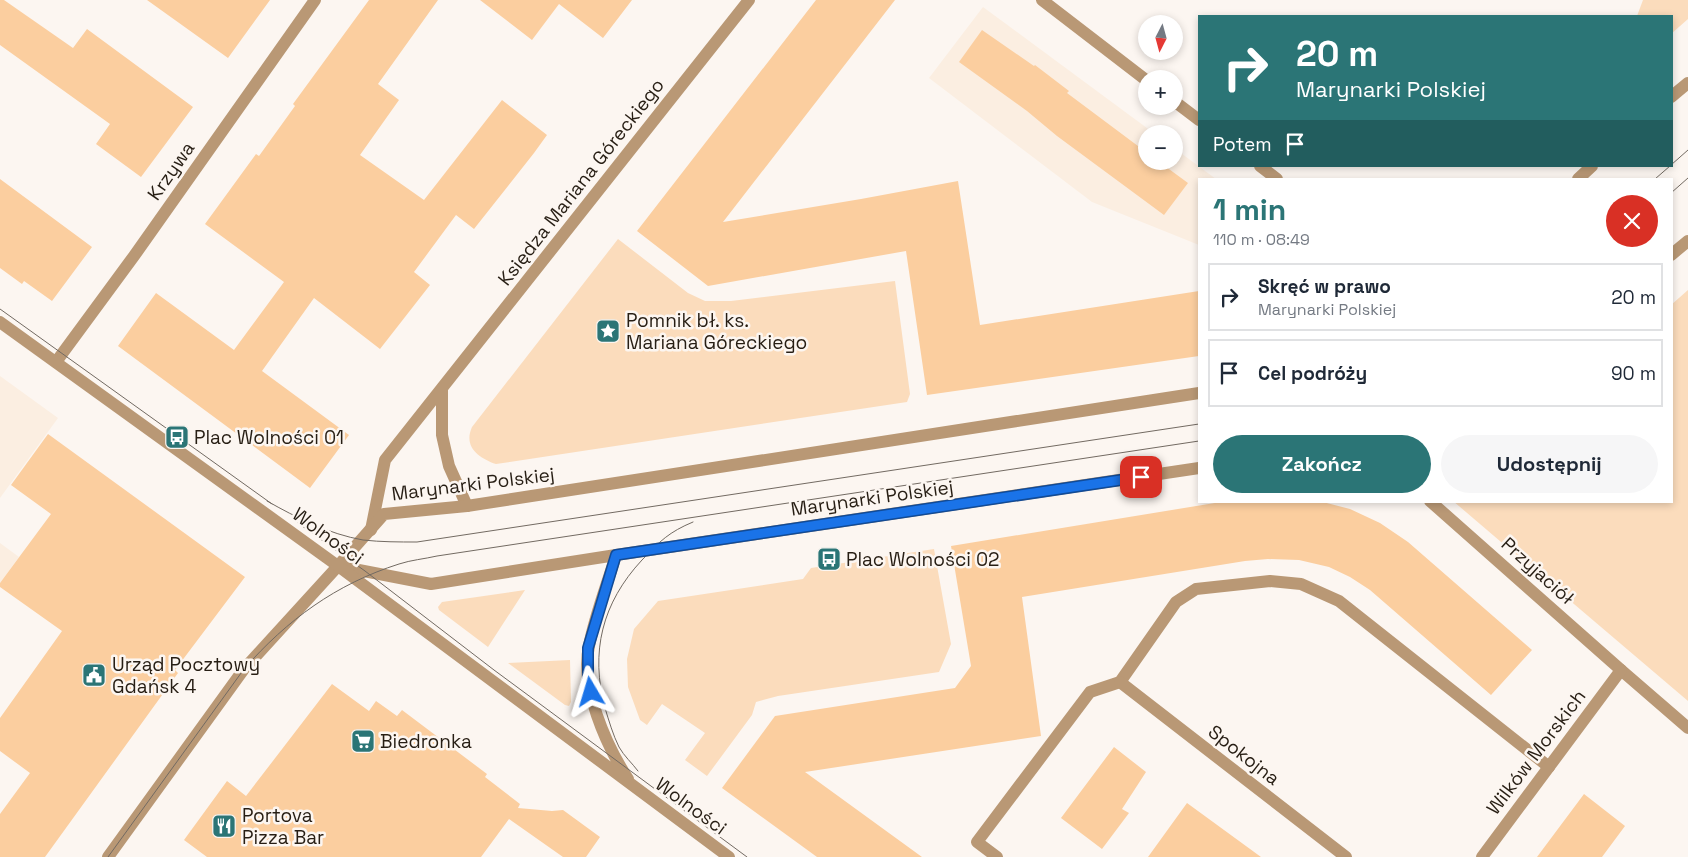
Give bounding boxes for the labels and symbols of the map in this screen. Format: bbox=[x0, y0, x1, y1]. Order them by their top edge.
north arrow bbox=[1138, 15, 1182, 60]
street label: Księdza Mariana Góreckiego bbox=[492, 73, 670, 291]
street label: Krzywa bbox=[142, 137, 200, 205]
place label: Pomnik bł. ks. Mariana Góreckiego bbox=[626, 308, 807, 355]
place icon: Pomnik bł. ks. Mariana Góreckiego bbox=[595, 318, 621, 344]
bus stop icon: Plac Wolności 01 bbox=[164, 424, 190, 450]
place label: Plac Wolności 01 bbox=[194, 425, 344, 450]
pin bbox=[1120, 456, 1162, 498]
street label: Marynarki Polskiej bbox=[390, 462, 556, 506]
street label: Marynarki Polskiej bbox=[789, 474, 955, 522]
street label: Wolności bbox=[287, 502, 369, 570]
street label: Przyjaciół bbox=[1496, 532, 1580, 610]
bus stop icon: Plac Wolności 02 bbox=[816, 546, 842, 572]
place label: Plac Wolności 02 bbox=[846, 547, 1000, 572]
place label: Urząd Pocztowy Gdańsk 4 bbox=[112, 652, 260, 699]
public building icon: Urząd Pocztowy Gdańsk 4 bbox=[81, 662, 107, 688]
position arrow bbox=[564, 665, 616, 717]
street label: Wilków Morskich bbox=[1481, 684, 1591, 820]
street label: Spokojna bbox=[1203, 719, 1285, 791]
supermarket icon: Biedronka bbox=[350, 728, 376, 754]
place label: Biedronka bbox=[380, 729, 472, 754]
street label: Wolności bbox=[650, 772, 732, 840]
place label: Portova Pizza Bar bbox=[242, 803, 324, 850]
restaurant icon: Portova Pizza Bar bbox=[211, 813, 237, 839]

